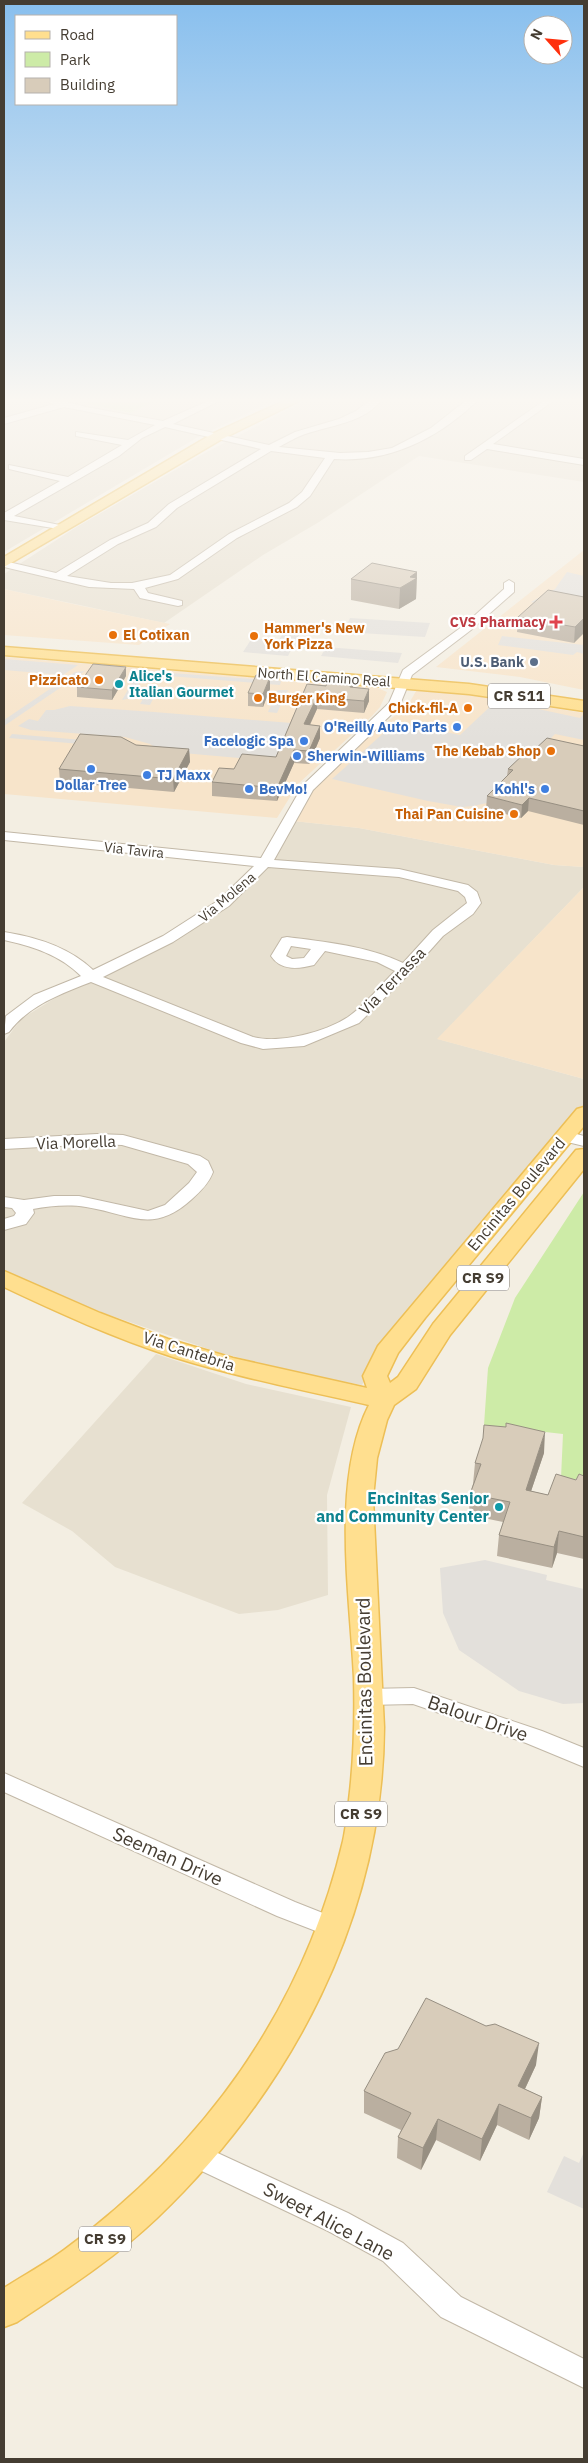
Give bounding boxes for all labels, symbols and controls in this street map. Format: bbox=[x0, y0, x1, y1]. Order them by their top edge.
legend bbox=[15, 15, 178, 105]
north arrow bbox=[523, 15, 573, 65]
text: Road bbox=[60, 25, 95, 44]
text: N bbox=[526, 25, 547, 43]
text: Park bbox=[60, 50, 90, 69]
text: Building bbox=[60, 75, 115, 94]
place label: CVS Pharmacy bbox=[450, 613, 547, 631]
marker: CVS Pharmacy bbox=[550, 616, 562, 628]
place label: Hammer's New York Pizza bbox=[264, 619, 365, 653]
place label: El Cotixan bbox=[123, 626, 190, 644]
marker: El Cotixan bbox=[107, 629, 119, 641]
marker: Hammer's New York Pizza bbox=[248, 630, 260, 642]
place label: U.S. Bank bbox=[460, 653, 525, 671]
marker: U.S. Bank bbox=[528, 656, 540, 668]
street label: North El Camino Real bbox=[257, 663, 391, 691]
place label: Alice's Italian Gourmet bbox=[129, 667, 234, 701]
place label: Pizzicato bbox=[29, 671, 89, 689]
marker: Pizzicato bbox=[93, 674, 105, 686]
marker: Alice's Italian Gourmet bbox=[113, 678, 125, 690]
road number: CR S11 bbox=[488, 684, 550, 708]
place label: Burger King bbox=[268, 689, 346, 707]
marker: Burger King bbox=[252, 692, 264, 704]
place label: Chick-fil-A bbox=[388, 699, 458, 717]
marker: Chick-fil-A bbox=[462, 702, 474, 714]
place label: O'Reilly Auto Parts bbox=[324, 718, 447, 736]
marker: O'Reilly Auto Parts bbox=[451, 721, 463, 733]
place label: Facelogic Spa bbox=[204, 732, 294, 750]
marker: Facelogic Spa bbox=[298, 735, 310, 747]
place label: The Kebab Shop bbox=[434, 742, 541, 760]
marker: The Kebab Shop bbox=[545, 745, 557, 757]
place label: Sherwin-Williams bbox=[307, 747, 425, 765]
marker: Sherwin-Williams bbox=[291, 750, 303, 762]
marker: Dollar Tree bbox=[85, 763, 97, 775]
place label: TJ Maxx bbox=[157, 766, 211, 784]
marker: TJ Maxx bbox=[141, 769, 153, 781]
place label: Dollar Tree bbox=[55, 776, 127, 794]
place label: BevMo! bbox=[259, 780, 307, 798]
place label: Kohl's bbox=[494, 780, 535, 798]
marker: BevMo! bbox=[243, 783, 255, 795]
marker: Kohl's bbox=[539, 783, 551, 795]
place label: Thai Pan Cuisine bbox=[395, 805, 504, 823]
marker: Thai Pan Cuisine bbox=[508, 808, 520, 820]
street label: Via Tavira bbox=[103, 838, 165, 862]
street label: Via Molena bbox=[195, 868, 260, 926]
street label: Via Terrassa bbox=[355, 942, 430, 1019]
street label: Via Morella bbox=[36, 1131, 117, 1153]
street label: Encinitas Boulevard bbox=[463, 1133, 569, 1255]
road number: CR S9 bbox=[457, 1266, 509, 1290]
street label: Via Cantebria bbox=[140, 1327, 238, 1375]
place label: Encinitas Senior and Community Center bbox=[316, 1488, 490, 1526]
marker: Encinitas Senior and Community Center bbox=[493, 1501, 505, 1513]
street label: Encinitas Boulevard bbox=[351, 1597, 377, 1767]
street label: Balour Drive bbox=[425, 1690, 531, 1746]
road number: CR S9 bbox=[335, 1802, 387, 1826]
street label: Seeman Drive bbox=[109, 1821, 227, 1891]
street label: Sweet Alice Lane bbox=[259, 2176, 399, 2266]
road number: CR S9 bbox=[79, 2226, 131, 2252]

